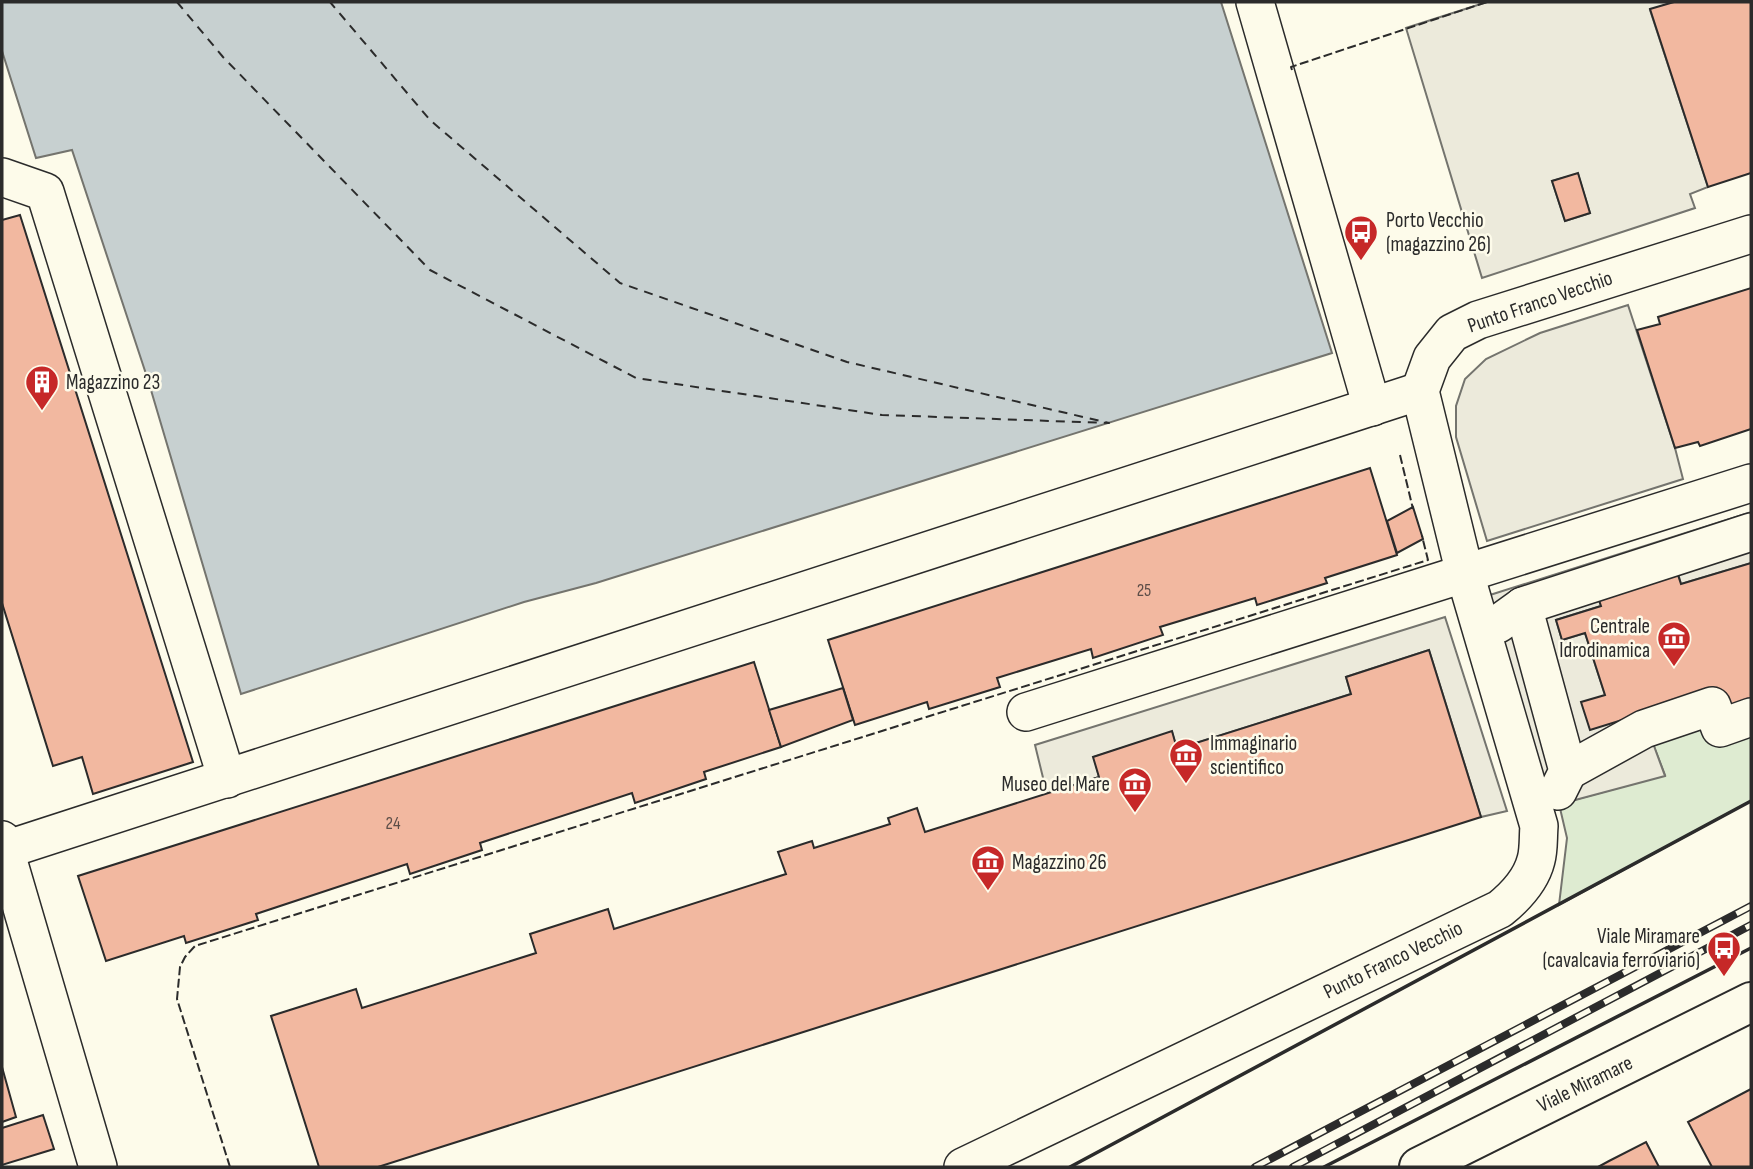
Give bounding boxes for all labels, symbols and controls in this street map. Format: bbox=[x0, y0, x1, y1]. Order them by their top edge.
place label: Porto Vecchio (magazzino 26) bbox=[1386, 208, 1491, 257]
bus stop icon: Porto Vecchio (magazzino 26) bbox=[1342, 213, 1380, 262]
street label: Punto Franco Vecchio bbox=[1464, 265, 1616, 339]
building icon: Magazzino 23 bbox=[23, 363, 61, 412]
place label: Magazzino 23 bbox=[66, 370, 160, 395]
house number: 25 bbox=[1137, 580, 1151, 601]
place label: Centrale Idrodinamica bbox=[1559, 614, 1650, 663]
museum icon: Centrale Idrodinamica bbox=[1655, 619, 1693, 668]
place label: Immaginario scientifico bbox=[1210, 731, 1297, 780]
museum icon: Immaginario scientifico bbox=[1167, 736, 1205, 785]
museum icon: Museo del Mare bbox=[1116, 765, 1154, 814]
place label: Museo del Mare bbox=[1002, 772, 1110, 797]
house number: 24 bbox=[386, 813, 401, 834]
museum icon: Magazzino 26 bbox=[969, 843, 1007, 892]
place label: Magazzino 26 bbox=[1012, 850, 1107, 875]
street label: Punto Franco Vecchio bbox=[1319, 916, 1467, 1004]
place label: Viale Miramare (cavalcavia ferroviario) bbox=[1542, 924, 1700, 973]
bus stop icon: Viale Miramare (cavalcavia ferroviario) bbox=[1705, 929, 1743, 978]
street label: Viale Miramare bbox=[1533, 1050, 1637, 1118]

